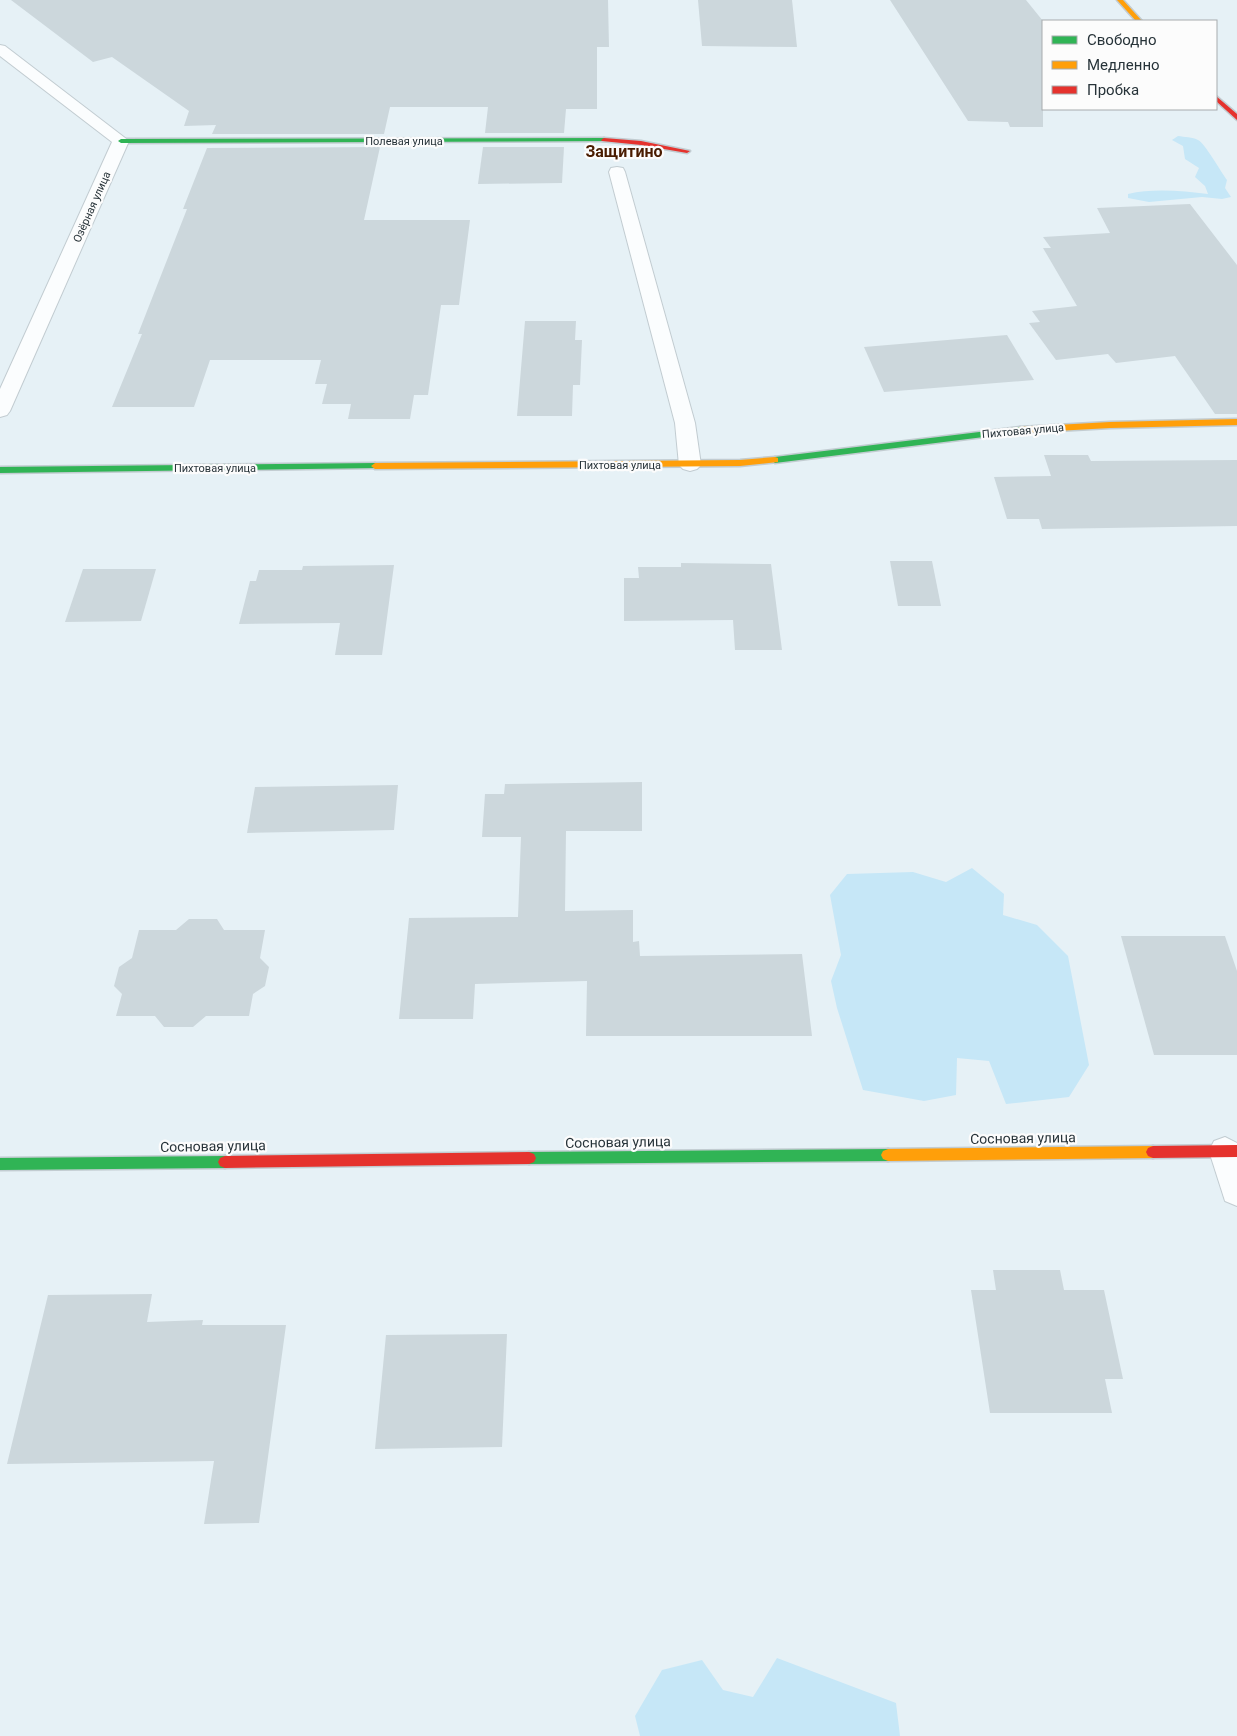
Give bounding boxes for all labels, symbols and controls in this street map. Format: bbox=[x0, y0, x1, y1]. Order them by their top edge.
legend bbox=[1042, 20, 1217, 110]
text: Свободно bbox=[1087, 31, 1156, 49]
text: Медленно bbox=[1087, 56, 1160, 74]
text: Пробка bbox=[1087, 81, 1139, 99]
street label: Полевая улица bbox=[365, 135, 443, 148]
district label: Защитино bbox=[585, 142, 663, 161]
street label: Озёрная улица bbox=[71, 169, 113, 245]
street label: Пихтовая улица bbox=[981, 421, 1065, 441]
street label: Пихтовая улица bbox=[579, 459, 661, 472]
street label: Пихтовая улица bbox=[174, 462, 256, 475]
street label: Сосновая улица bbox=[970, 1129, 1076, 1147]
street label: Сосновая улица bbox=[565, 1133, 671, 1151]
street label: Сосновая улица bbox=[160, 1137, 266, 1155]

